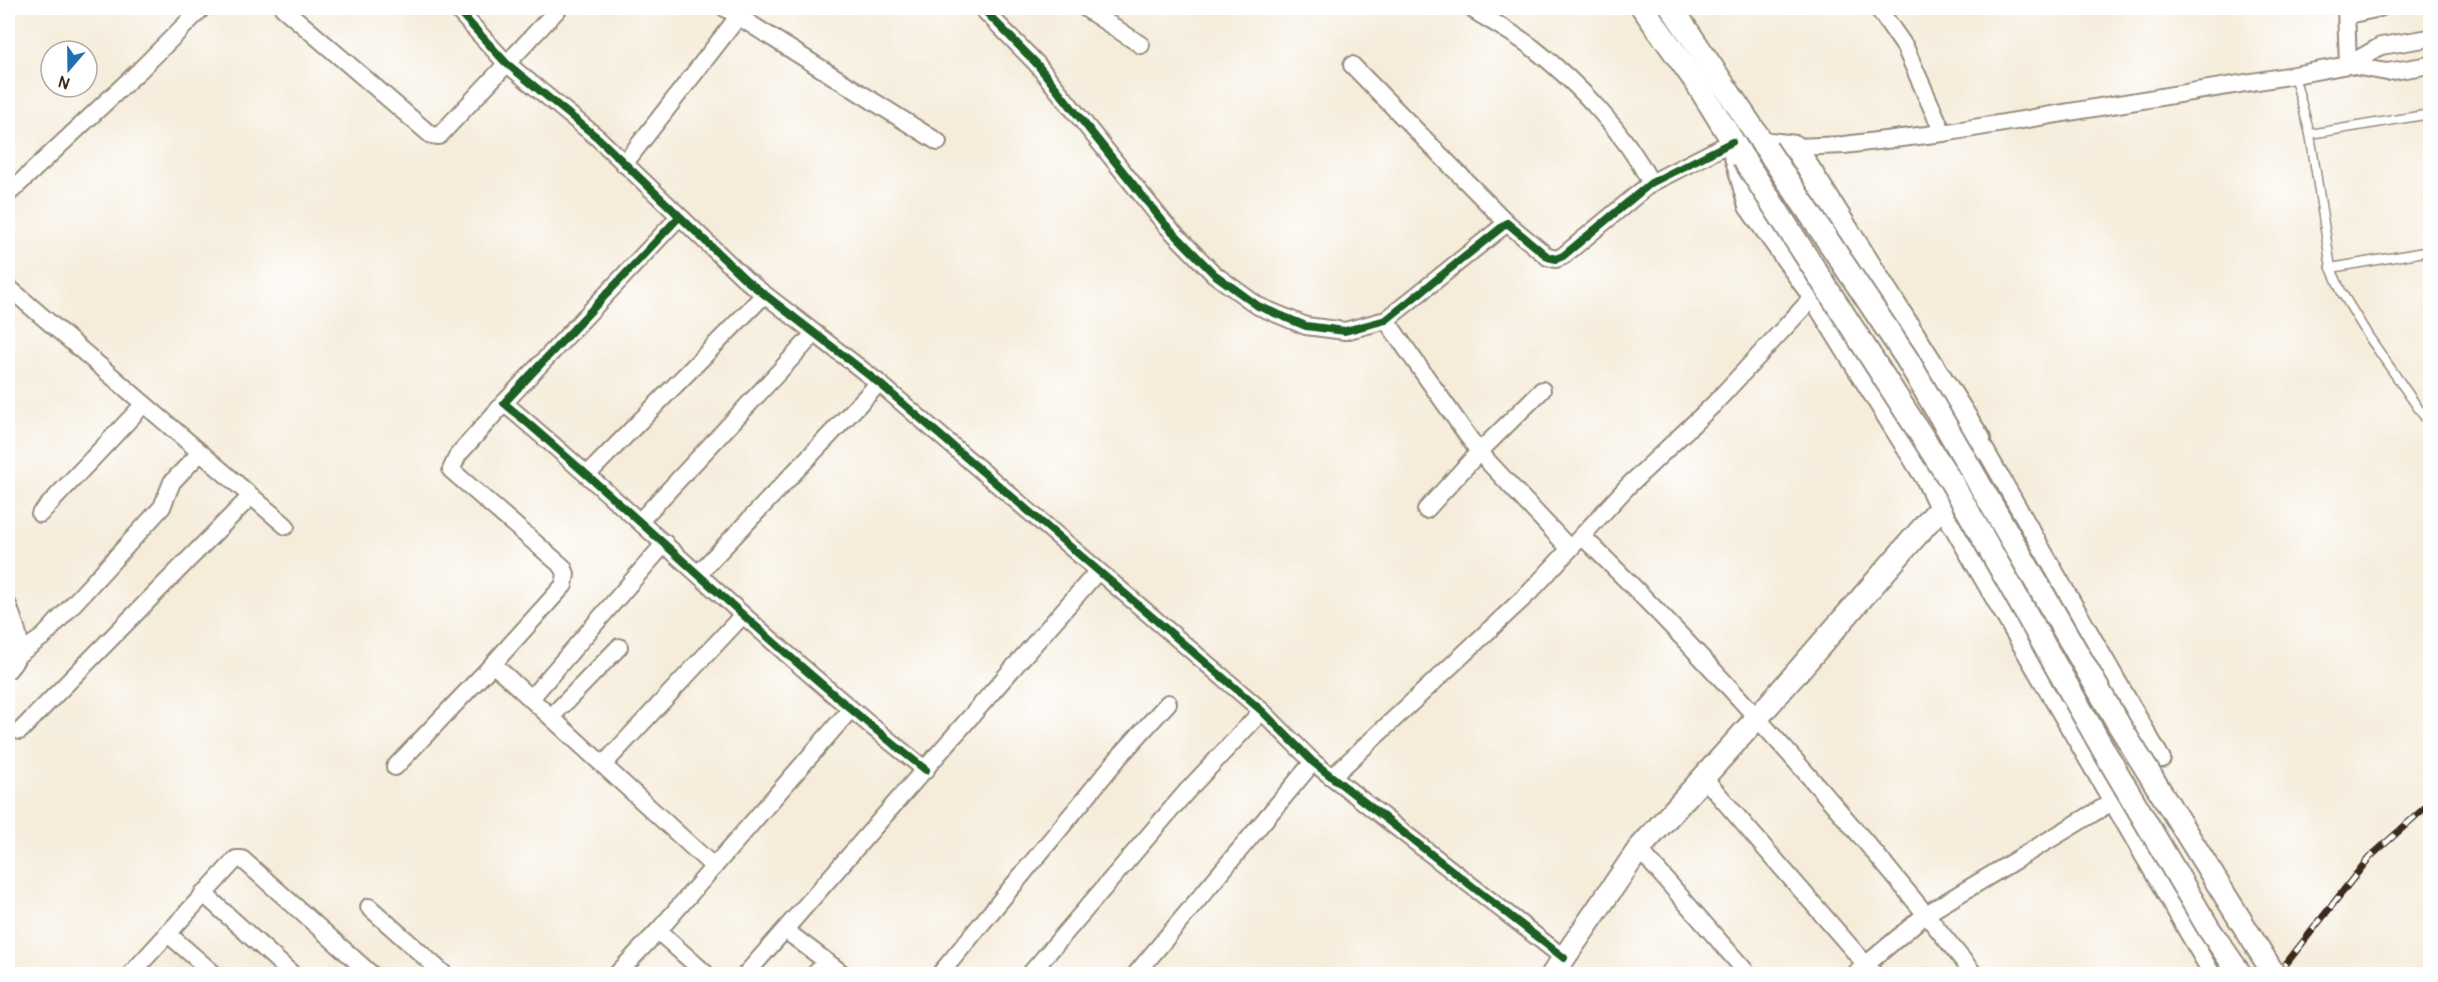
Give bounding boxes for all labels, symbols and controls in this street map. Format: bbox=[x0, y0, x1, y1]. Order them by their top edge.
north arrow bbox=[39, 39, 99, 99]
text: N bbox=[56, 71, 73, 93]

